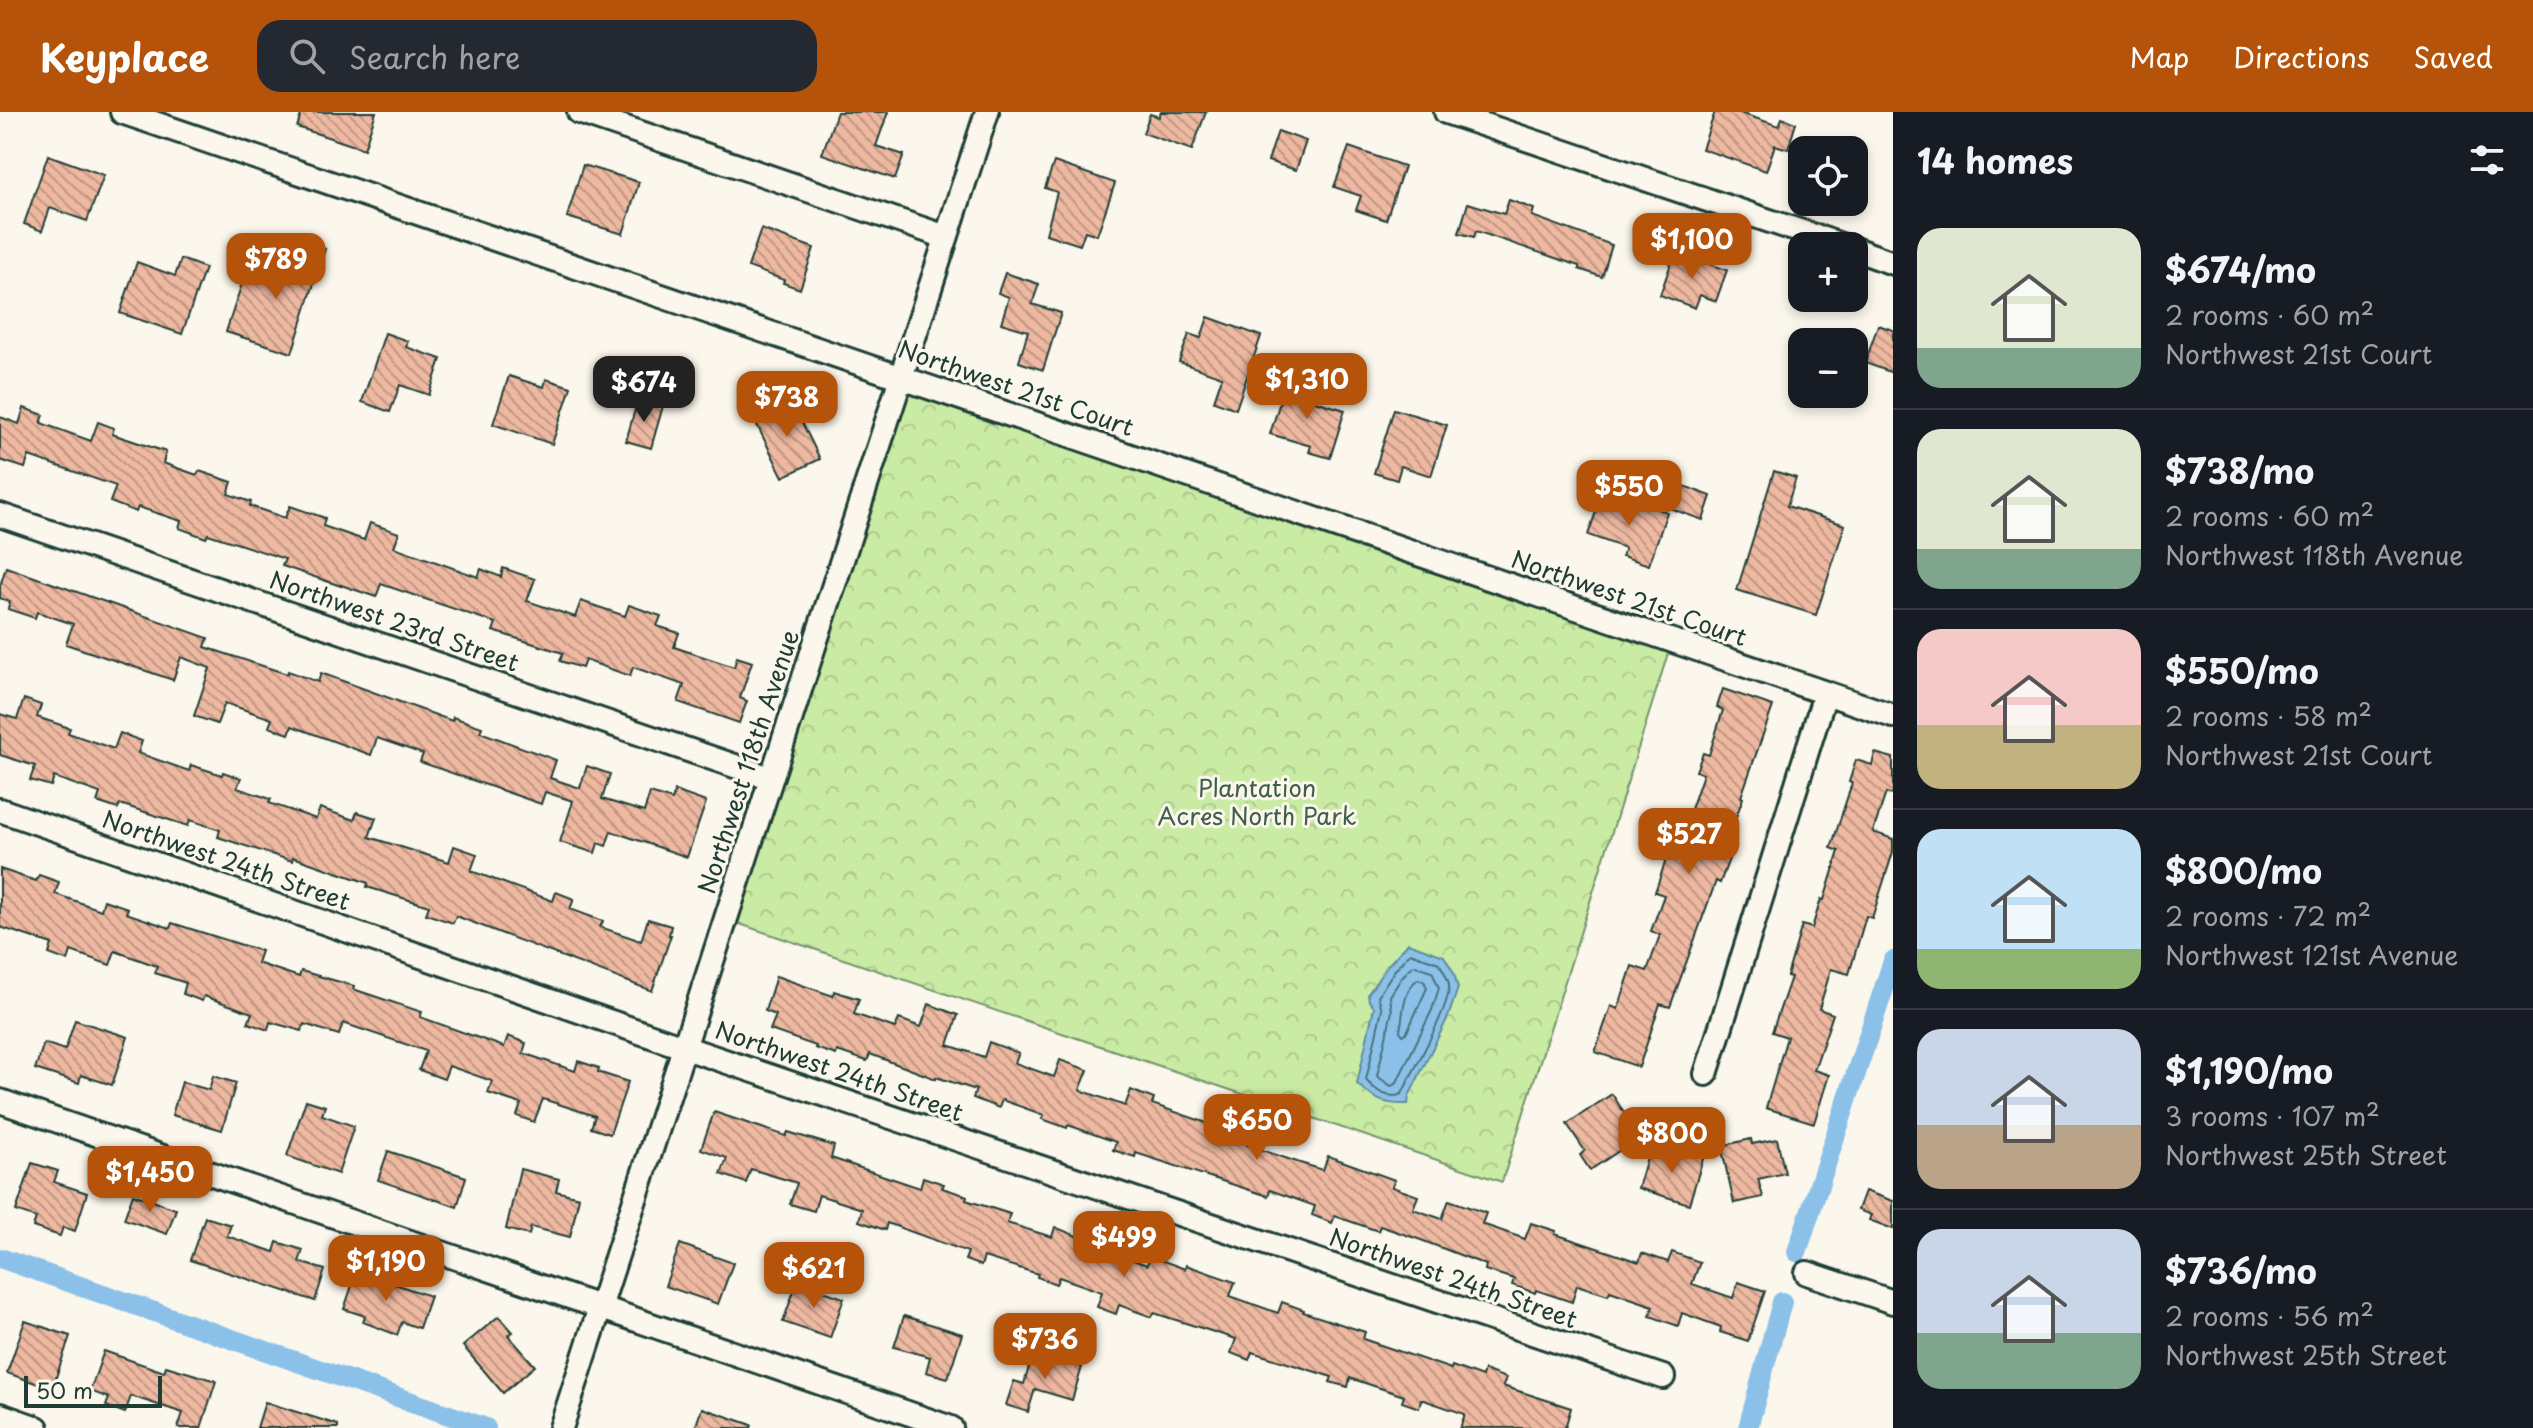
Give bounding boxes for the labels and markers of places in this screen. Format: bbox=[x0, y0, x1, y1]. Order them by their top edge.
pin: $1,100 bbox=[1627, 213, 1757, 281]
pin: $789 bbox=[229, 233, 323, 301]
pin: $1,310 bbox=[1242, 353, 1372, 421]
pin: $674 bbox=[597, 356, 691, 424]
pin: $738 bbox=[740, 371, 834, 439]
pin: $550 bbox=[1582, 460, 1676, 528]
pin: $527 bbox=[1642, 808, 1736, 876]
pin: $650 bbox=[1210, 1094, 1304, 1162]
pin: $800 bbox=[1625, 1107, 1719, 1175]
pin: $1,450 bbox=[85, 1146, 215, 1214]
pin: $499 bbox=[1077, 1211, 1171, 1279]
pin: $1,190 bbox=[321, 1235, 451, 1303]
pin: $621 bbox=[767, 1242, 861, 1310]
pin: $736 bbox=[998, 1313, 1092, 1381]

